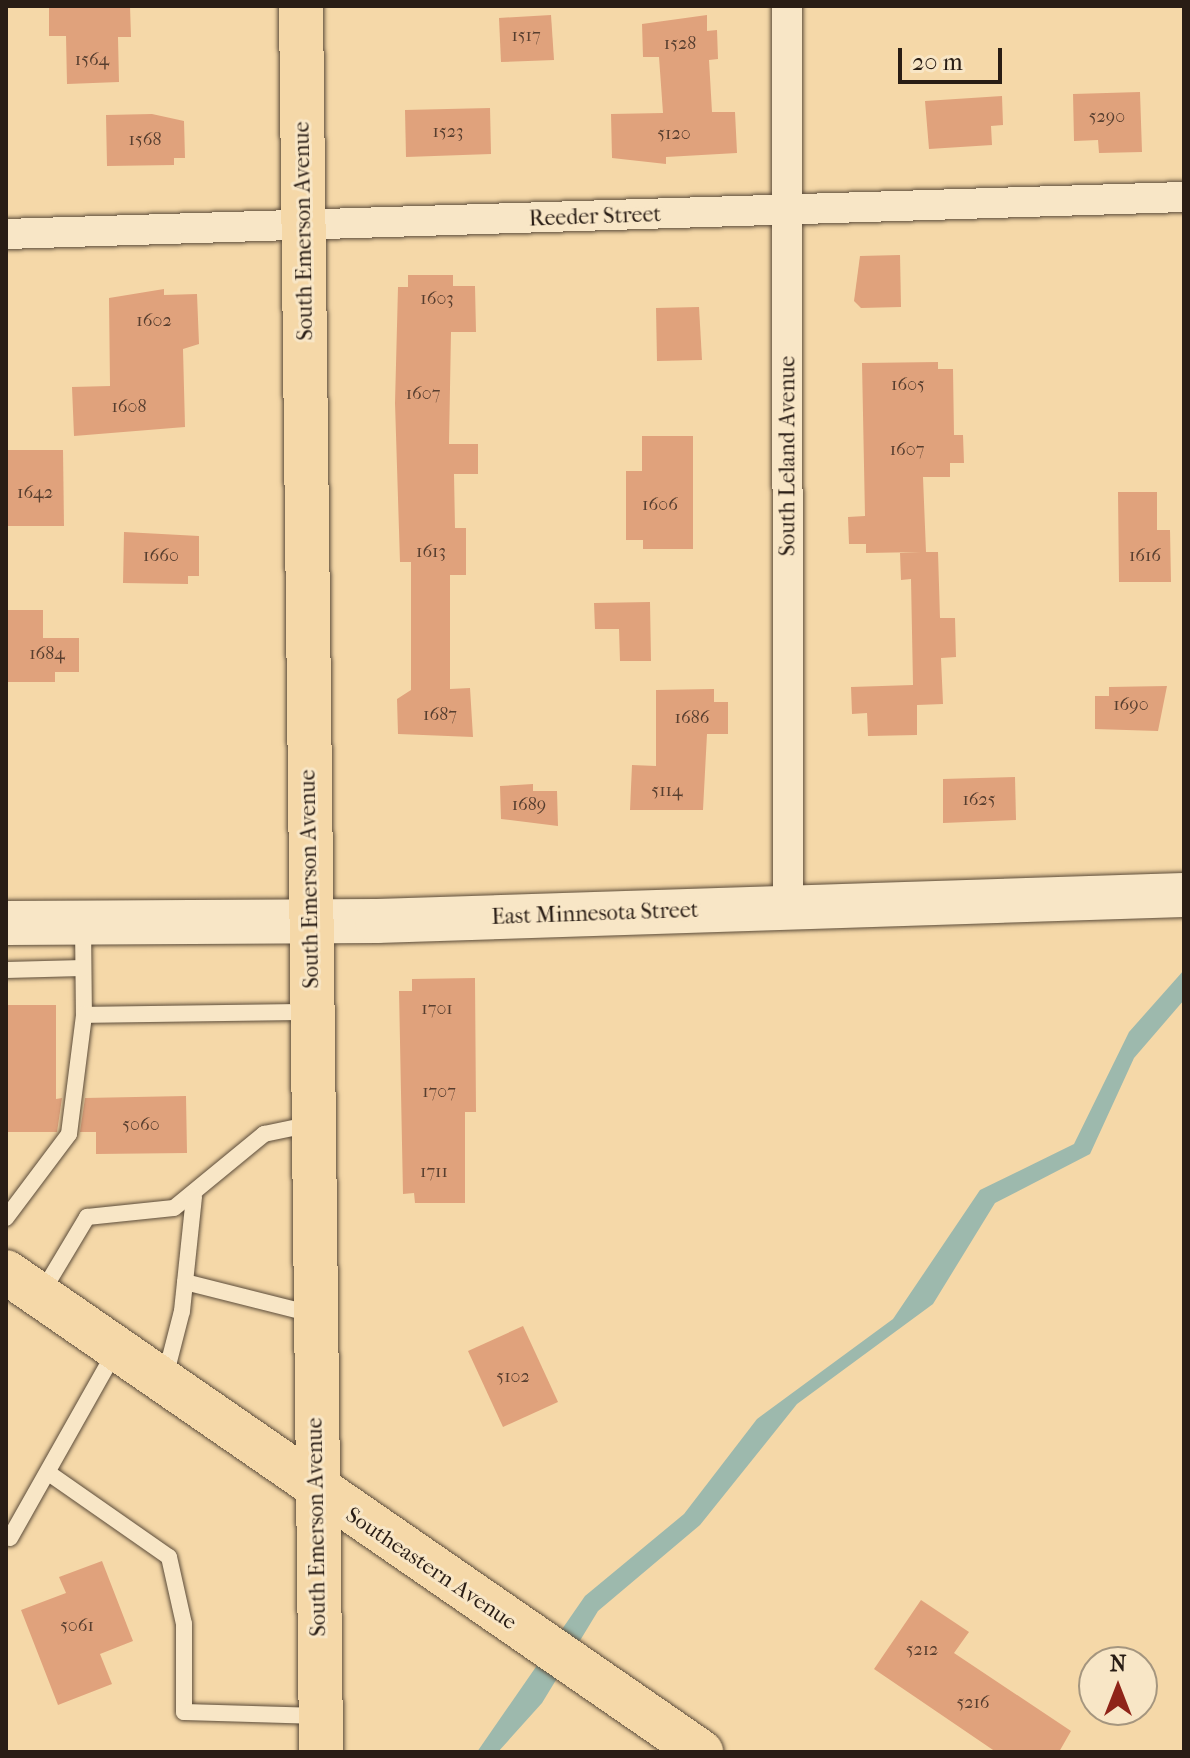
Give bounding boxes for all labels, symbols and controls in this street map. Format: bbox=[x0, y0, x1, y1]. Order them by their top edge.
house number: 1517 bbox=[511, 25, 541, 47]
scale bar bbox=[902, 32, 1006, 82]
house number: 1528 bbox=[664, 33, 696, 55]
text: 20 m bbox=[912, 48, 963, 76]
house number: 1564 bbox=[75, 49, 109, 71]
house number: 5290 bbox=[1089, 106, 1125, 128]
street label: South Emerson Avenue bbox=[289, 121, 319, 341]
house number: 1523 bbox=[433, 121, 463, 143]
house number: 5120 bbox=[657, 123, 691, 145]
house number: 1568 bbox=[129, 129, 161, 151]
street label: Reeder Street bbox=[528, 201, 662, 233]
house number: 1603 bbox=[420, 288, 454, 310]
house number: 1602 bbox=[136, 310, 172, 332]
street label: South Leland Avenue bbox=[775, 356, 801, 556]
house number: 1605 bbox=[891, 374, 925, 396]
house number: 1607 bbox=[406, 383, 440, 405]
house number: 1608 bbox=[111, 396, 147, 418]
house number: 1607 bbox=[890, 439, 924, 461]
house number: 1642 bbox=[17, 482, 53, 504]
house number: 1606 bbox=[642, 494, 678, 516]
house number: 1613 bbox=[416, 541, 446, 563]
house number: 1660 bbox=[143, 545, 179, 567]
house number: 1616 bbox=[1129, 545, 1161, 567]
house number: 1684 bbox=[29, 643, 65, 665]
house number: 1690 bbox=[1113, 694, 1149, 716]
house number: 1687 bbox=[423, 704, 457, 726]
house number: 1686 bbox=[675, 707, 709, 729]
street label: South Emerson Avenue bbox=[295, 769, 325, 989]
house number: 5114 bbox=[651, 780, 683, 802]
house number: 1625 bbox=[962, 789, 996, 811]
house number: 1689 bbox=[512, 794, 546, 816]
street label: East Minnesota Street bbox=[491, 897, 699, 931]
house number: 1701 bbox=[421, 998, 453, 1020]
house number: 1707 bbox=[422, 1081, 456, 1103]
house number: 5060 bbox=[122, 1114, 160, 1136]
house number: 1711 bbox=[420, 1161, 448, 1183]
house number: 5102 bbox=[496, 1366, 530, 1388]
street label: South Emerson Avenue bbox=[302, 1417, 332, 1637]
street label: Southeastern Avenue bbox=[340, 1502, 522, 1636]
house number: 5061 bbox=[60, 1615, 94, 1637]
house number: 5212 bbox=[906, 1639, 938, 1661]
north arrow bbox=[1078, 1646, 1158, 1726]
text: N bbox=[1110, 1651, 1126, 1677]
house number: 5216 bbox=[956, 1692, 990, 1714]

